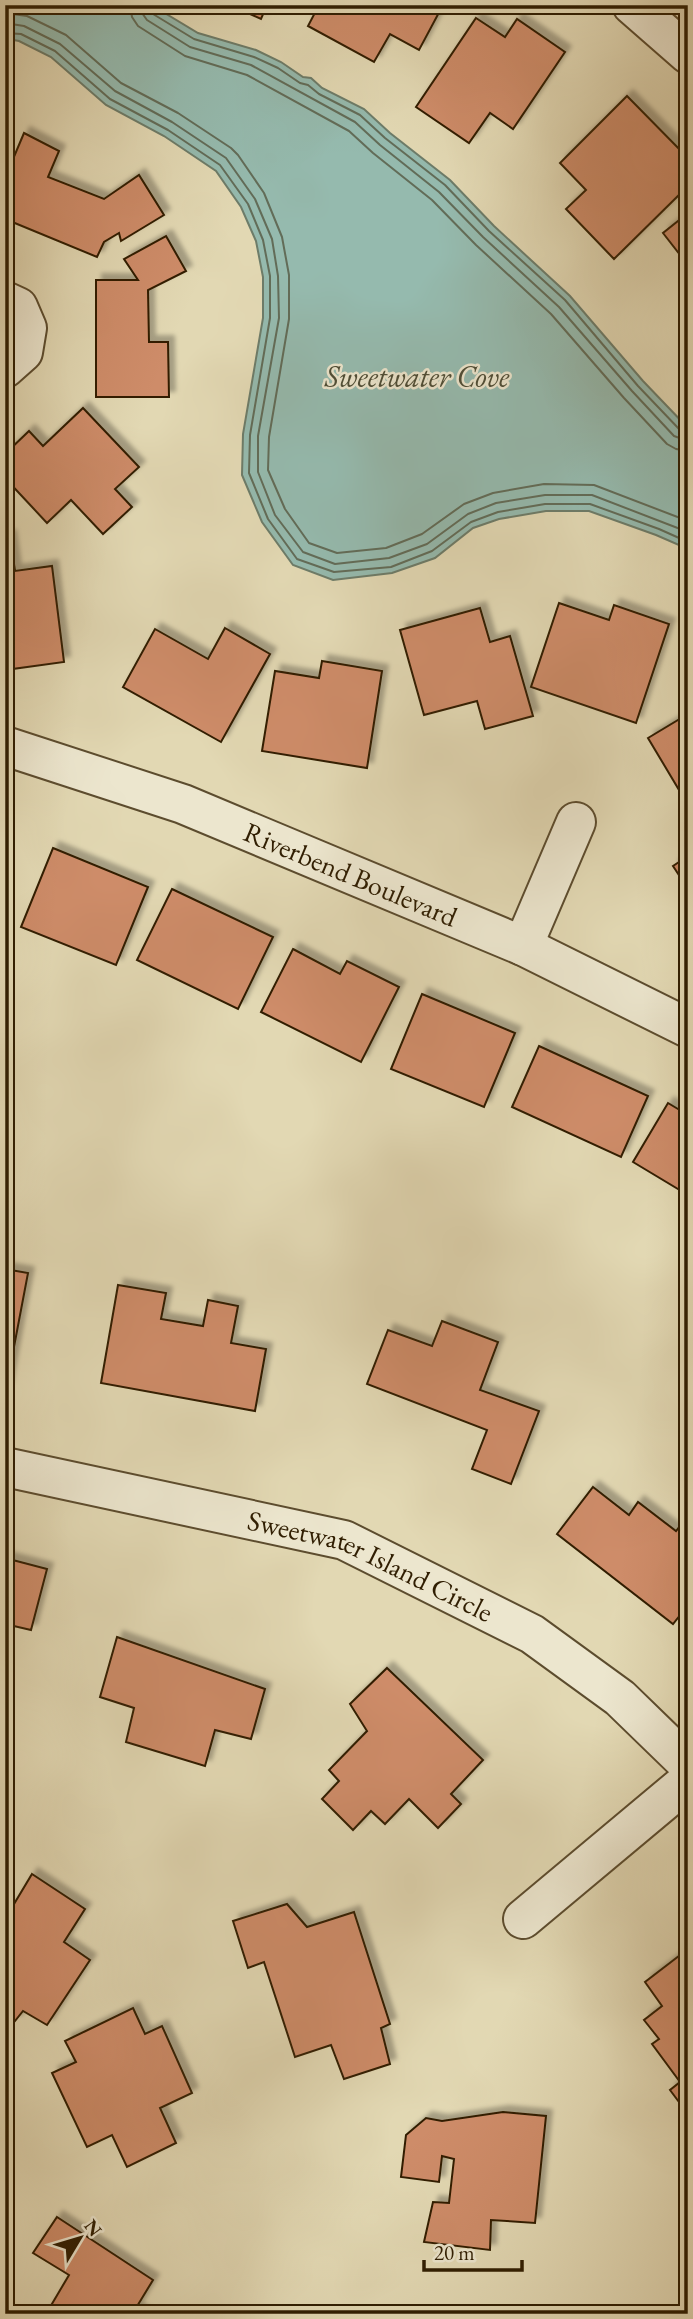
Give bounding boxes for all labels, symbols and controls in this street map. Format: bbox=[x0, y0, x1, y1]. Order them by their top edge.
water label: Sweetwater Cove bbox=[324, 357, 510, 396]
street label: Riverbend Boulevard bbox=[239, 814, 464, 935]
street label: Sweetwater Island Circle bbox=[244, 1502, 499, 1630]
north arrow bbox=[46, 2204, 116, 2274]
text: N bbox=[78, 2214, 108, 2242]
scale bar bbox=[424, 2228, 522, 2272]
text: 20 m bbox=[434, 2239, 475, 2266]

